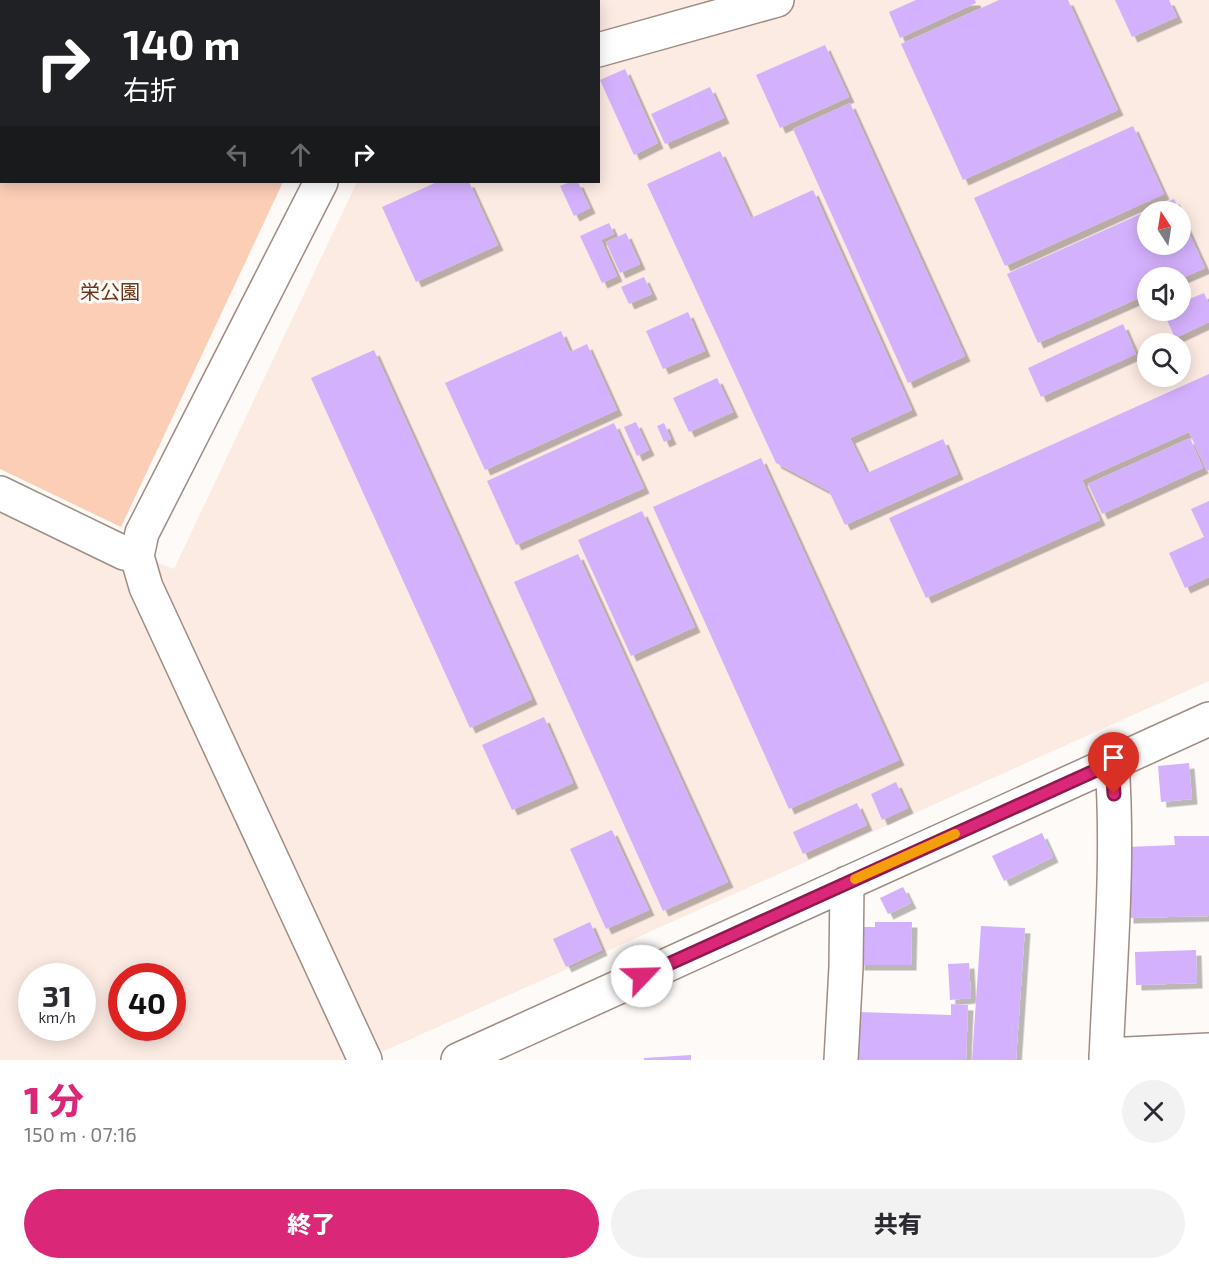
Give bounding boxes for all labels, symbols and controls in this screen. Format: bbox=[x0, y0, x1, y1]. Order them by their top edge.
text: 140 m bbox=[123, 18, 240, 68]
icon: right bbox=[24, 24, 102, 102]
text: 右折 bbox=[123, 73, 177, 105]
icon: left bbox=[221, 138, 254, 171]
icon: ahead bbox=[284, 138, 317, 171]
icon: right bbox=[347, 138, 380, 171]
north arrow bbox=[1137, 201, 1191, 255]
map controls bbox=[1137, 201, 1191, 387]
button: sound bbox=[1137, 267, 1191, 321]
park label: 栄公園 bbox=[80, 279, 140, 303]
button: search bbox=[1137, 333, 1191, 387]
pin bbox=[1088, 732, 1139, 794]
icon: arrive bbox=[1097, 741, 1130, 774]
position arrow bbox=[610, 944, 674, 1008]
speed limit sign: 40 bbox=[108, 963, 186, 1041]
text: 31 bbox=[42, 977, 72, 1013]
text: km/h bbox=[38, 1008, 76, 1026]
text: 1 分 bbox=[24, 1078, 84, 1121]
button: close bbox=[1122, 1080, 1185, 1143]
text: 150 m · 07:16 bbox=[24, 1122, 137, 1146]
button: 終了 bbox=[24, 1189, 599, 1258]
button: 共有 bbox=[611, 1189, 1185, 1258]

